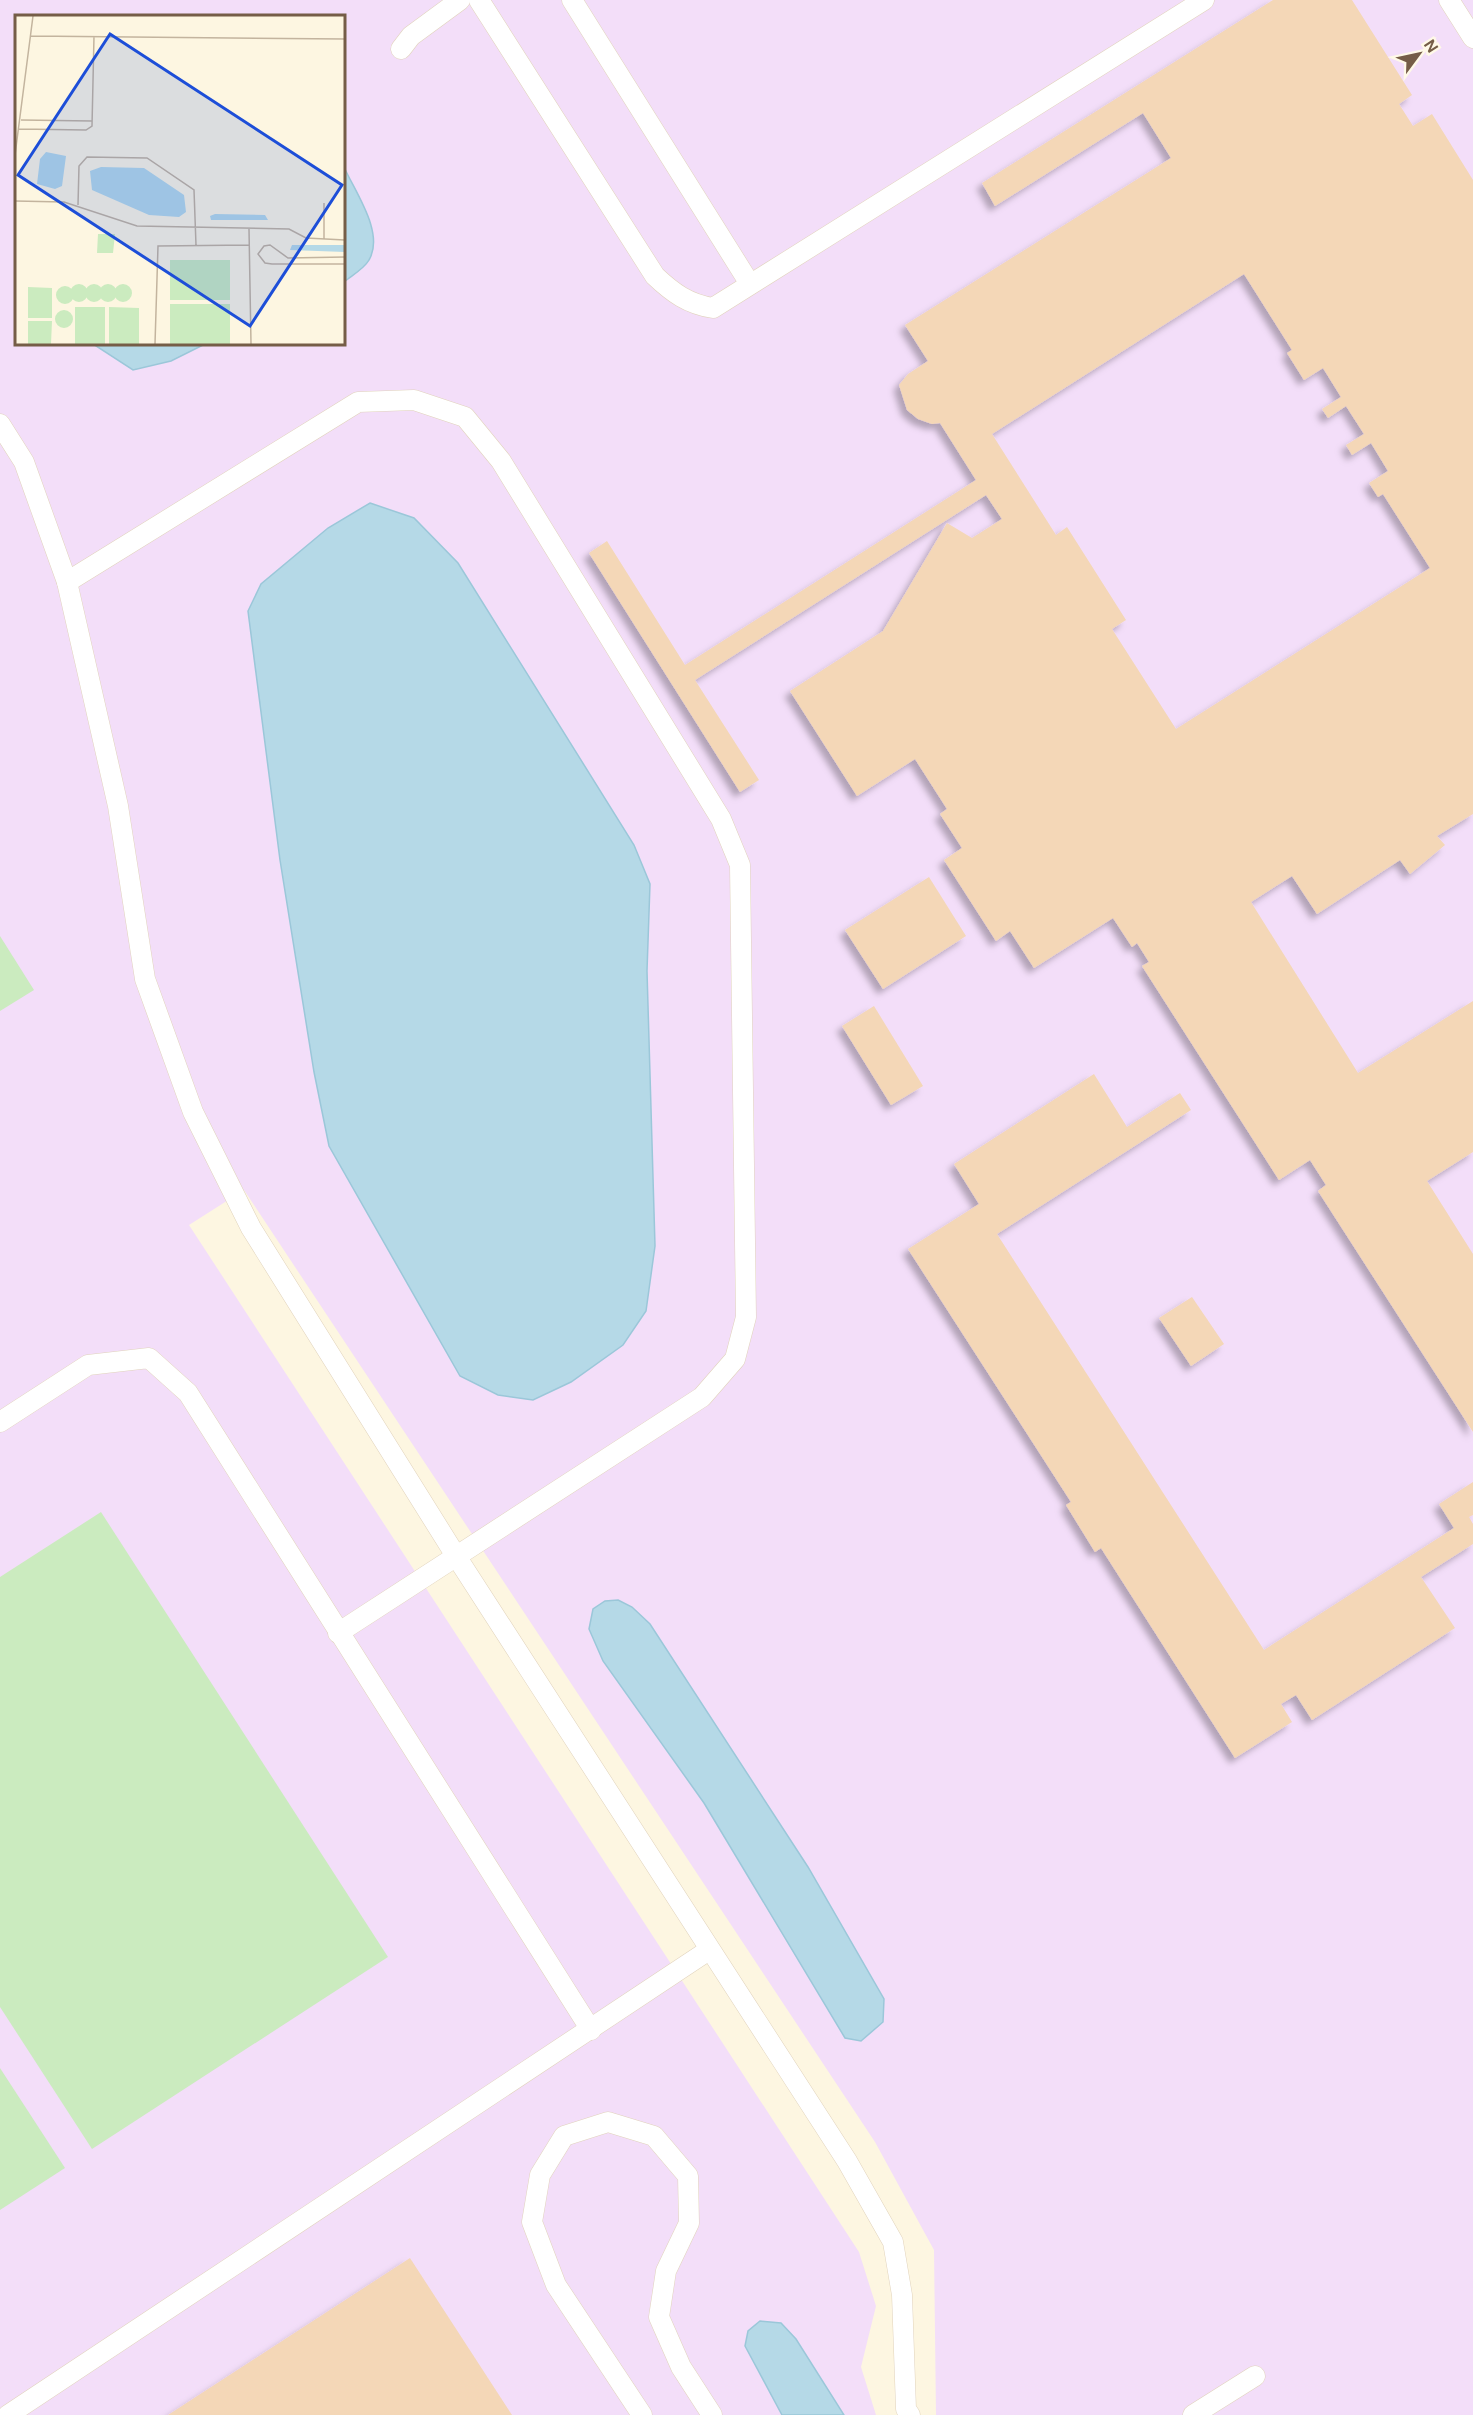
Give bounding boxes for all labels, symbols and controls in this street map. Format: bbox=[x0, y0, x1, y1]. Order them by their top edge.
inset map bbox=[15, 15, 345, 345]
north arrow bbox=[1389, 24, 1449, 84]
text: N bbox=[1419, 35, 1443, 57]

